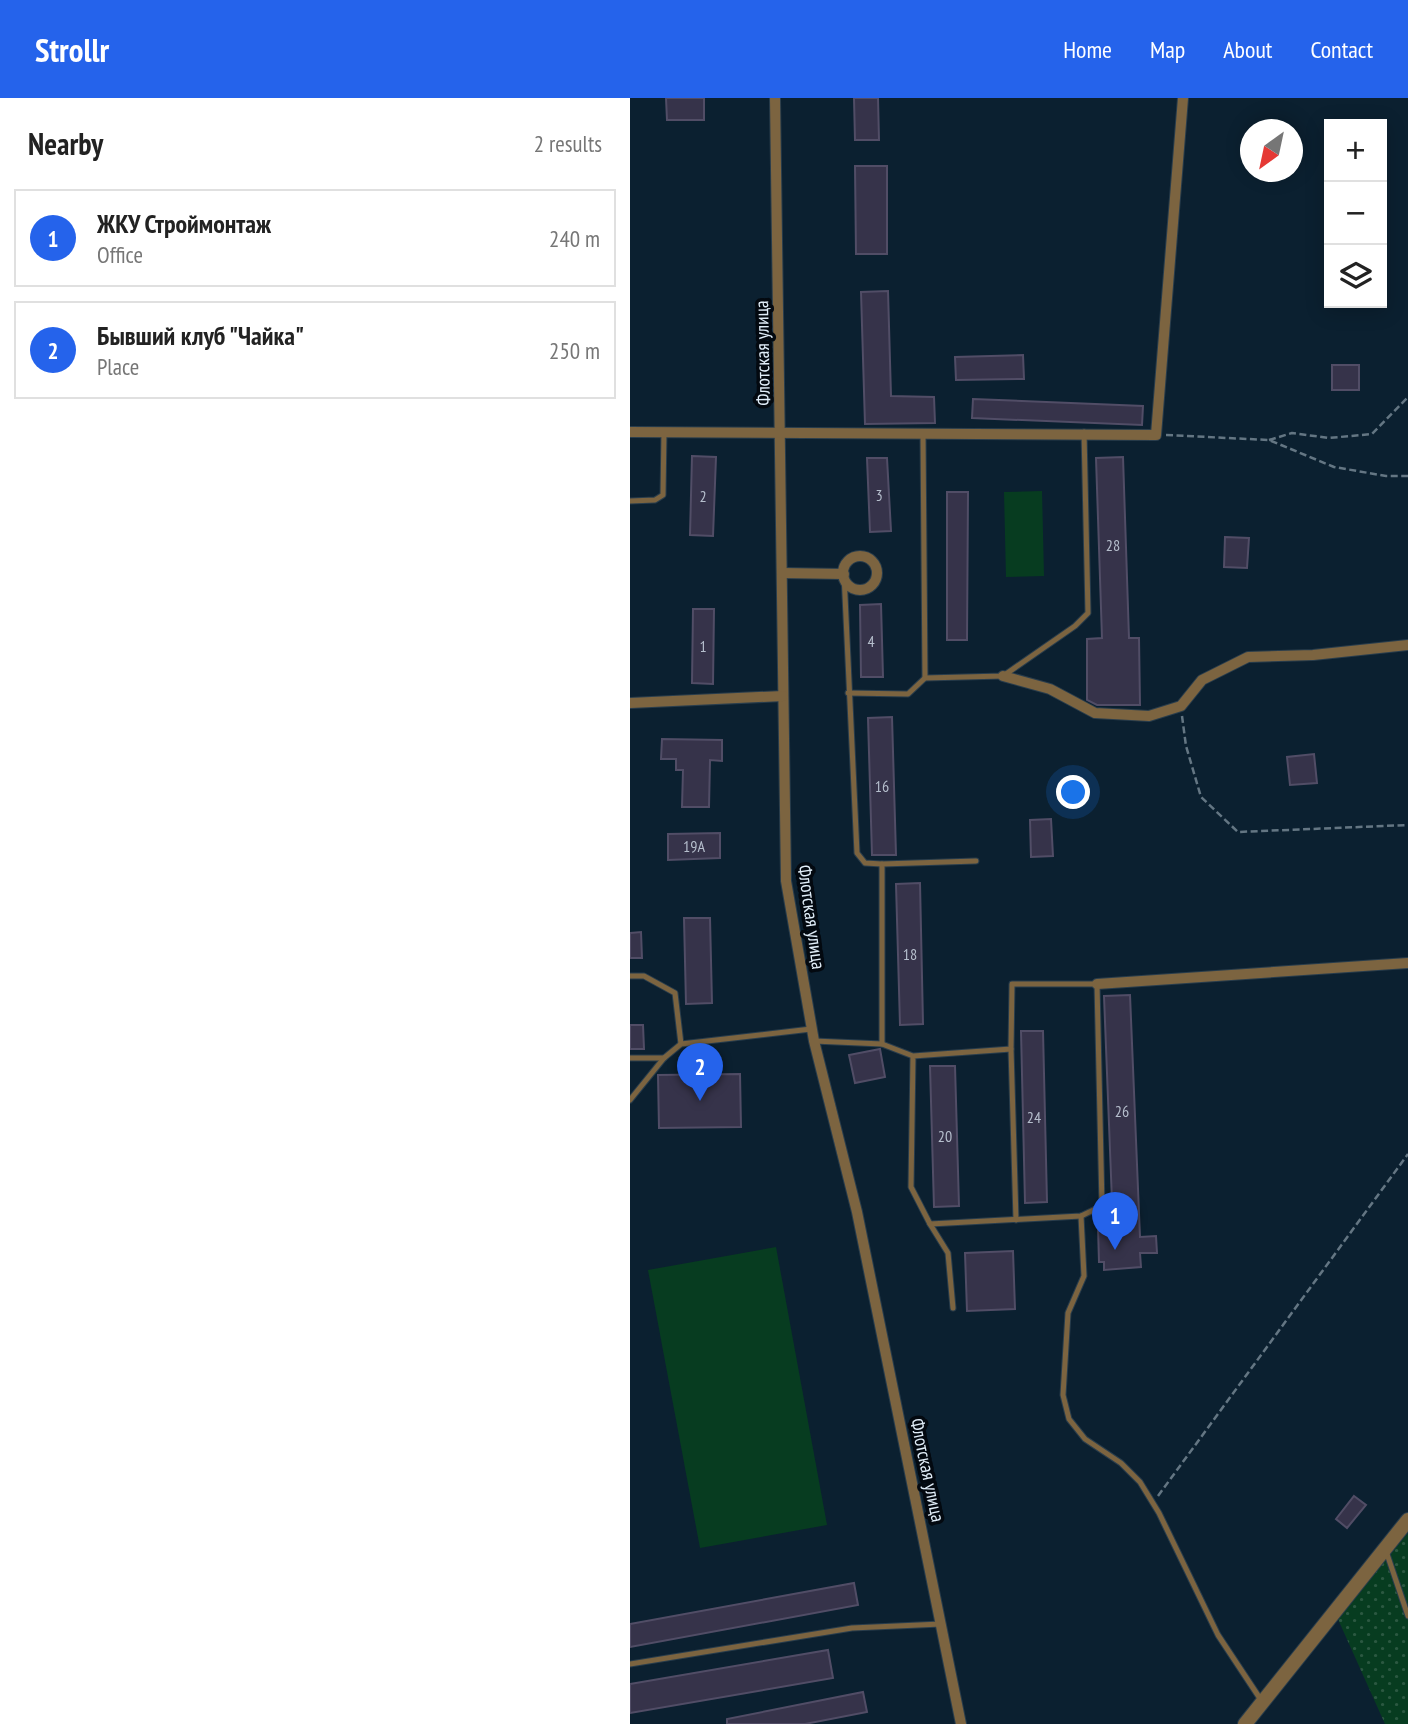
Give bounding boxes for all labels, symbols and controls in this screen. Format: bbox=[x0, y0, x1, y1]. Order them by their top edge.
text: Strollr bbox=[35, 28, 109, 71]
text: Home bbox=[1063, 34, 1112, 65]
text: Map bbox=[1150, 34, 1185, 65]
text: About bbox=[1223, 34, 1272, 65]
text: Contact bbox=[1310, 34, 1373, 65]
north arrow bbox=[1240, 119, 1303, 182]
map controls bbox=[1324, 119, 1387, 308]
button: + bbox=[1324, 119, 1387, 182]
text: Nearby bbox=[28, 124, 103, 163]
text: 2 results bbox=[534, 129, 602, 158]
button: − bbox=[1324, 182, 1387, 245]
text: ЖКУ Строймонтаж bbox=[97, 207, 271, 240]
text: 1 bbox=[48, 224, 59, 253]
text: 240 m bbox=[549, 224, 600, 253]
text: Office bbox=[97, 240, 143, 269]
button: layers bbox=[1324, 245, 1387, 308]
street label: Флотская улица bbox=[749, 300, 775, 406]
text: Бывший клуб "Чайка" bbox=[97, 319, 304, 352]
text: 2 bbox=[48, 336, 59, 365]
text: 250 m bbox=[549, 336, 600, 365]
text: Place bbox=[97, 352, 139, 381]
house number: 3 bbox=[875, 485, 883, 505]
house number: 2 bbox=[699, 486, 707, 506]
house number: 28 bbox=[1106, 535, 1120, 555]
house number: 4 bbox=[867, 631, 875, 651]
house number: 1 bbox=[699, 636, 707, 656]
your location bbox=[1056, 775, 1090, 809]
house number: 16 bbox=[875, 776, 889, 796]
house number: 19А bbox=[683, 836, 705, 856]
street label: Флотская улица bbox=[793, 863, 831, 971]
house number: 18 bbox=[903, 944, 917, 964]
pin: 2 bbox=[677, 1043, 723, 1101]
house number: 26 bbox=[1115, 1101, 1129, 1121]
house number: 24 bbox=[1027, 1107, 1041, 1127]
house number: 20 bbox=[938, 1126, 952, 1146]
pin: 1 bbox=[1092, 1192, 1138, 1250]
street label: Флотская улица bbox=[905, 1416, 951, 1524]

